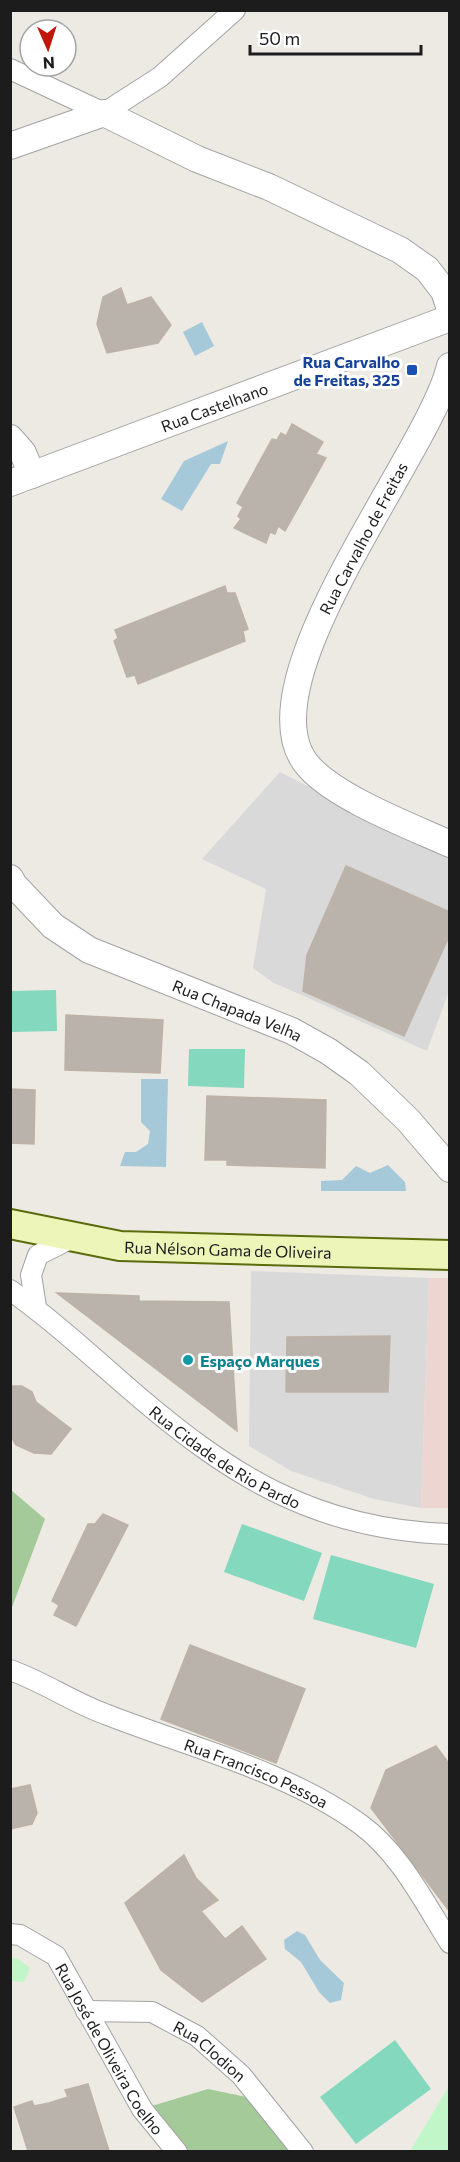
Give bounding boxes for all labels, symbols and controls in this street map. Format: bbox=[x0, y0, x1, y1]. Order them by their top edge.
north arrow bbox=[18, 18, 78, 78]
scale bar bbox=[250, 18, 421, 56]
text: 50 m bbox=[259, 27, 300, 49]
text: N bbox=[42, 54, 55, 73]
place label: Rua Carvalho de Freitas, 325 bbox=[293, 352, 400, 389]
marker: Rua Carvalho de Freitas, 325 bbox=[405, 363, 419, 377]
street label: Rua Castelhano bbox=[158, 378, 270, 435]
street label: Rua Carvalho de Freitas bbox=[315, 459, 411, 617]
street label: Rua Chapada Velha bbox=[170, 975, 306, 1044]
street label: Rua Nélson Gama de Oliveira bbox=[124, 1237, 332, 1261]
place label: Espaço Marques bbox=[200, 1351, 320, 1370]
marker: Espaço Marques bbox=[181, 1353, 195, 1367]
street label: Rua Cidade de Rio Pardo bbox=[146, 1401, 304, 1512]
street label: Rua Francisco Pessoa bbox=[182, 1734, 332, 1811]
street label: Rua José de Oliveira Coelho bbox=[52, 1959, 168, 2138]
street label: Rua Clodion bbox=[171, 2016, 250, 2085]

